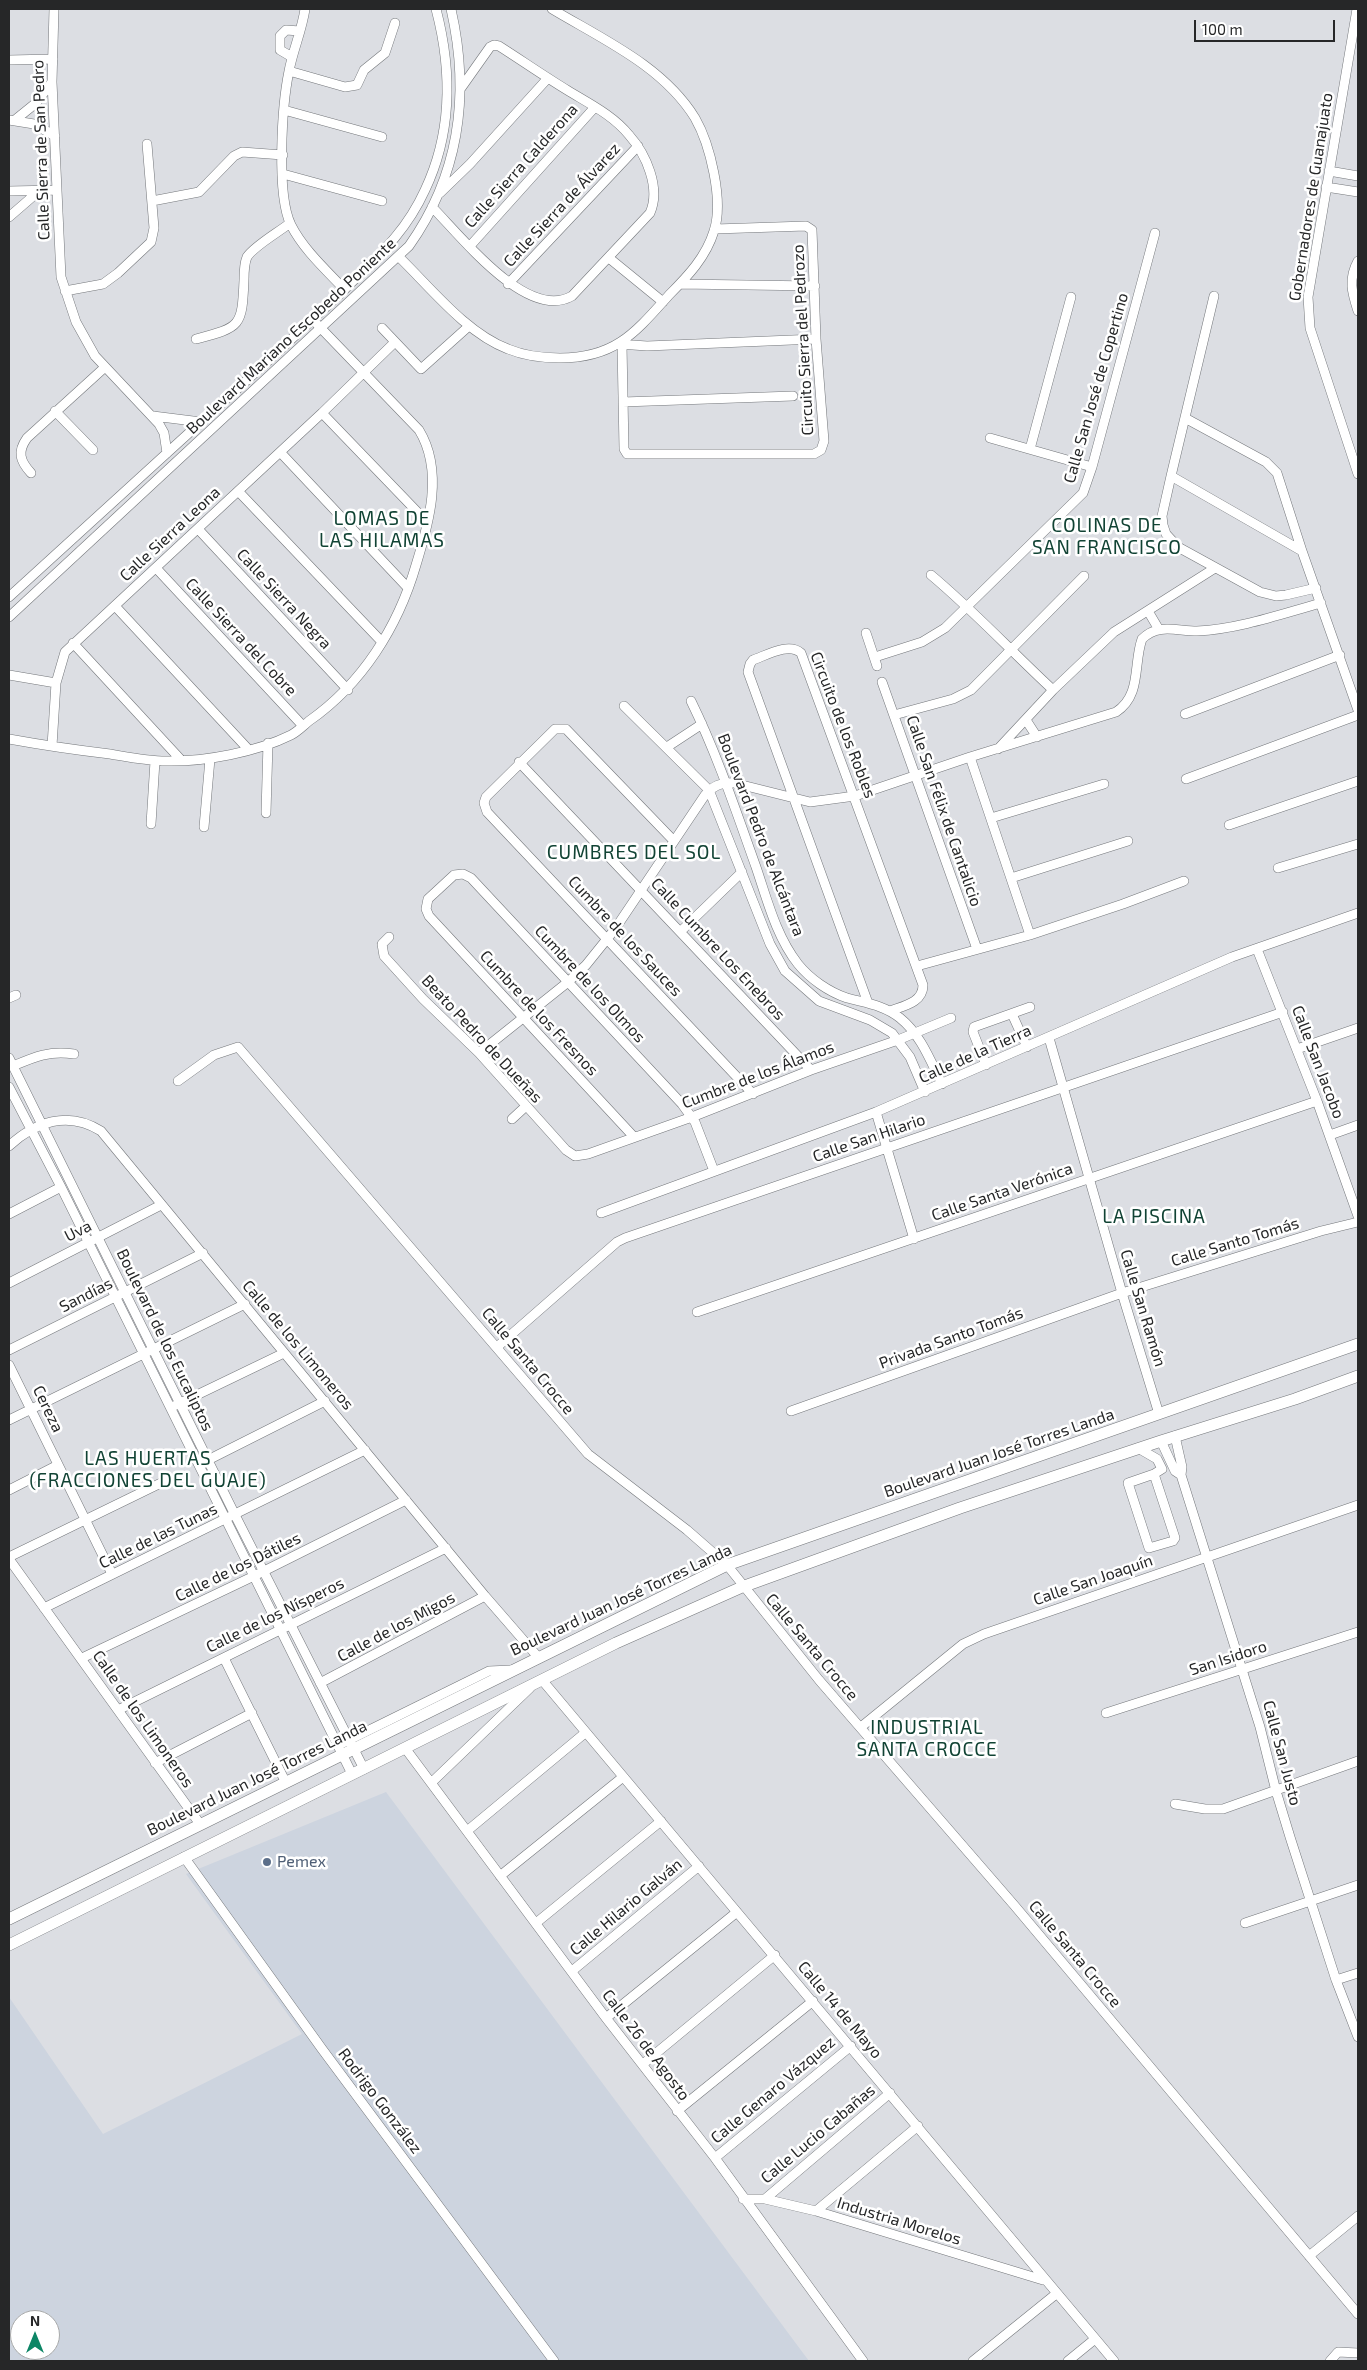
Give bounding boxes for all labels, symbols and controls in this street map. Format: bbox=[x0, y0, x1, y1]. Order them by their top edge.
scale bar bbox=[1197, 10, 1338, 42]
text: 100 m bbox=[1202, 20, 1243, 38]
street label: Calle Sierra de San Pedro bbox=[28, 59, 54, 241]
street label: Gobernadores de Guanajuato bbox=[1285, 92, 1337, 302]
street label: Calle Sierra Calderona bbox=[460, 100, 582, 232]
street label: Calle Sierra de Álvarez bbox=[500, 139, 624, 271]
street label: Boulevard Mariano Escobedo Poniente bbox=[182, 234, 400, 438]
street label: Circuito Sierra del Pedrozo bbox=[788, 244, 818, 436]
street label: Calle San José de Copertino bbox=[1060, 291, 1132, 485]
street label: Calle Sierra Leona bbox=[116, 483, 224, 585]
district label: LOMAS DE LAS HILAMAS bbox=[318, 508, 446, 552]
district label: COLINAS DE SAN FRANCISCO bbox=[1030, 515, 1184, 559]
street label: Calle Sierra Negra bbox=[233, 545, 335, 653]
street label: Calle Sierra del Cobre bbox=[181, 574, 301, 700]
street label: Circuito de los Robles bbox=[806, 649, 880, 801]
street label: Calle San Félix de Cantalicio bbox=[902, 713, 986, 909]
street label: Boulevard Pedro de Alcántara bbox=[713, 731, 809, 939]
district label: CUMBRES DEL SOL bbox=[545, 842, 723, 864]
street label: Cumbre de los Sauces bbox=[564, 872, 686, 1000]
street label: Calle Cumbre Los Enebros bbox=[647, 874, 789, 1024]
street label: Cumbre de los Olmos bbox=[531, 921, 649, 1047]
street label: Cumbre de los Fresnos bbox=[476, 946, 602, 1080]
street label: Beato Pedro de Dueñas bbox=[418, 971, 546, 1107]
street label: Calle San Jacobo bbox=[1288, 1003, 1348, 1121]
street label: Calle de la Tierra bbox=[916, 1021, 1034, 1087]
street label: Cumbre de los Álamos bbox=[679, 1037, 837, 1113]
street label: Calle San Hilario bbox=[810, 1110, 928, 1166]
street label: Calle Santa Verónica bbox=[929, 1159, 1075, 1225]
district label: LA PISCINA bbox=[1101, 1206, 1207, 1228]
street label: Calle Santo Tomás bbox=[1169, 1213, 1301, 1271]
street label: Uva bbox=[61, 1216, 95, 1246]
street label: Boulevard de los Eucaliptos bbox=[112, 1246, 218, 1434]
street label: Calle San Ramón bbox=[1116, 1247, 1170, 1369]
street label: Sandías bbox=[56, 1273, 116, 1317]
street label: Calle de los Limoneros bbox=[238, 1276, 358, 1414]
street label: Privada Santo Tomás bbox=[876, 1303, 1026, 1373]
street label: Calle Santa Crocce bbox=[478, 1304, 578, 1418]
street label: Cereza bbox=[29, 1383, 67, 1435]
street label: Boulevard Juan José Torres Landa bbox=[881, 1404, 1117, 1502]
district label: LAS HUERTAS (FRACCIONES DEL GUAJE) bbox=[27, 1448, 269, 1492]
street label: Calle de las Tunas bbox=[96, 1499, 220, 1573]
street label: Calle de los Dátiles bbox=[172, 1528, 304, 1606]
street label: Boulevard Juan José Torres Landa bbox=[507, 1540, 735, 1660]
street label: Calle San Joaquín bbox=[1031, 1551, 1155, 1609]
street label: Calle de los Nísperos bbox=[203, 1573, 347, 1657]
street label: Calle de los Migos bbox=[334, 1588, 458, 1666]
street label: Calle Santa Crocce bbox=[762, 1590, 862, 1704]
street label: San Isidoro bbox=[1187, 1636, 1269, 1680]
street label: Calle de los Limoneros bbox=[88, 1647, 198, 1791]
street label: Calle San Justo bbox=[1259, 1698, 1305, 1808]
street label: Boulevard Juan José Torres Landa bbox=[144, 1716, 370, 1840]
district label: INDUSTRIAL SANTA CROCCE bbox=[855, 1717, 999, 1761]
place label: Pemex bbox=[277, 1852, 326, 1872]
street label: Calle Hilario Galván bbox=[566, 1854, 686, 1960]
marker: Pemex bbox=[261, 1856, 273, 1868]
street label: Calle Santa Crocce bbox=[1025, 1897, 1125, 2011]
street label: Calle 14 de Mayo bbox=[794, 1958, 886, 2062]
street label: Calle 26 de Agosto bbox=[598, 1986, 694, 2104]
street label: Calle Genaro Vázquez bbox=[707, 2032, 839, 2148]
street label: Rodrigo González bbox=[334, 2045, 426, 2157]
street label: Calle Lucio Cabañas bbox=[757, 2081, 879, 2187]
street label: Industria Morelos bbox=[835, 2193, 963, 2249]
north arrow bbox=[10, 2310, 60, 2360]
text: N bbox=[30, 2312, 40, 2329]

